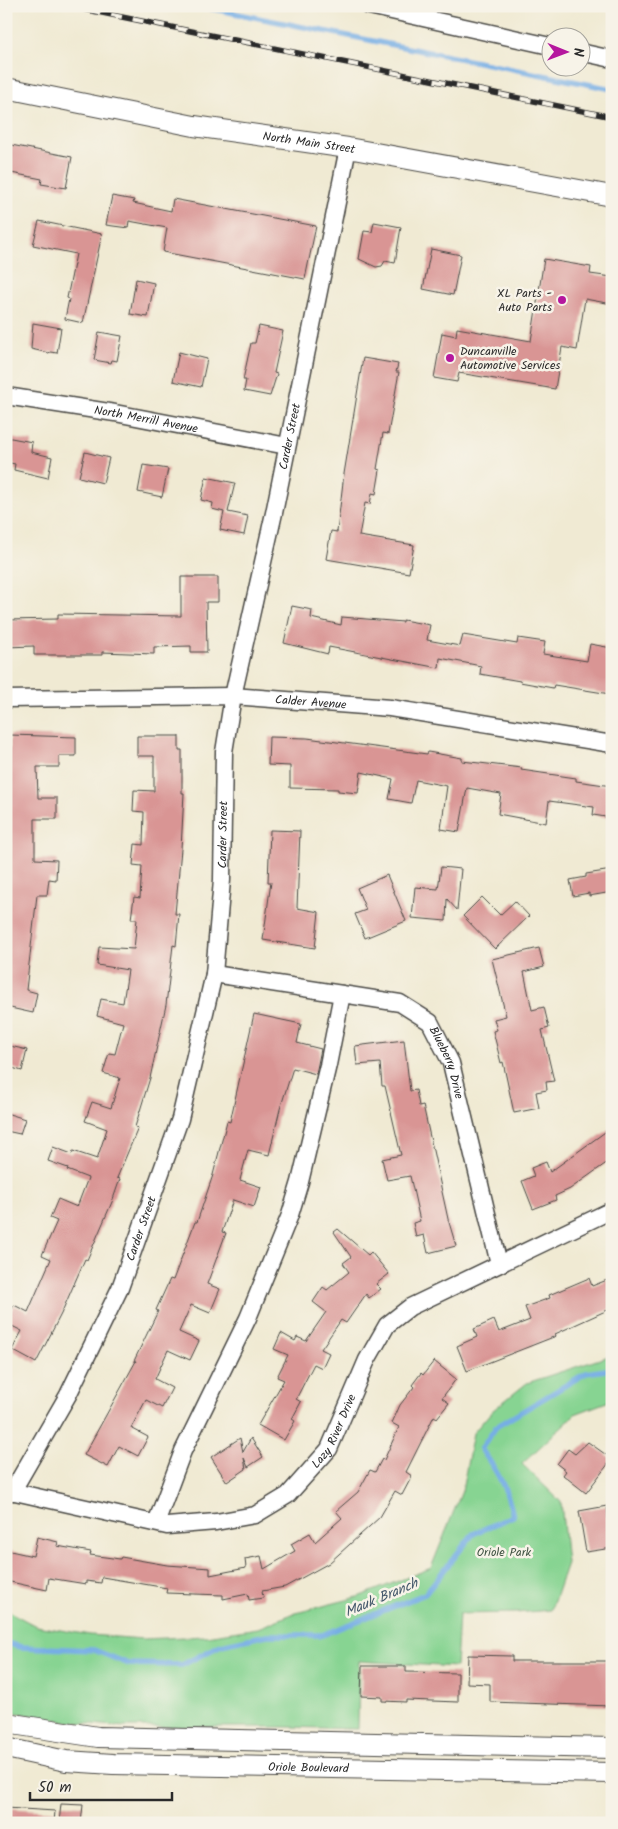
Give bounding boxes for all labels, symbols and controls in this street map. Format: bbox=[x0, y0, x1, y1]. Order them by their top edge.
north arrow bbox=[540, 28, 590, 78]
text: N bbox=[567, 48, 589, 57]
street label: North Main Street bbox=[262, 127, 357, 159]
place label: XL Parts - Auto Parts bbox=[497, 284, 552, 317]
marker: XL Parts - Auto Parts bbox=[556, 294, 568, 306]
place label: Duncanville Automotive Services bbox=[460, 342, 560, 375]
marker: Duncanville Automotive Services bbox=[444, 352, 456, 364]
street label: North Merrill Avenue bbox=[93, 401, 200, 439]
street label: Carder Street bbox=[274, 401, 306, 471]
street label: Calder Avenue bbox=[274, 690, 348, 715]
street label: Carder Street bbox=[213, 800, 233, 868]
street label: Blueberry Drive bbox=[424, 1023, 468, 1102]
street label: Carder Street bbox=[121, 1193, 162, 1264]
street label: Lazy River Drive bbox=[307, 1391, 362, 1473]
park label: Oriole Park bbox=[477, 1543, 532, 1562]
water label: Mauk Branch bbox=[341, 1572, 423, 1623]
street label: Oriole Boulevard bbox=[268, 1758, 350, 1778]
scale bar bbox=[30, 1769, 172, 1801]
text: 50 m bbox=[38, 1776, 72, 1800]

